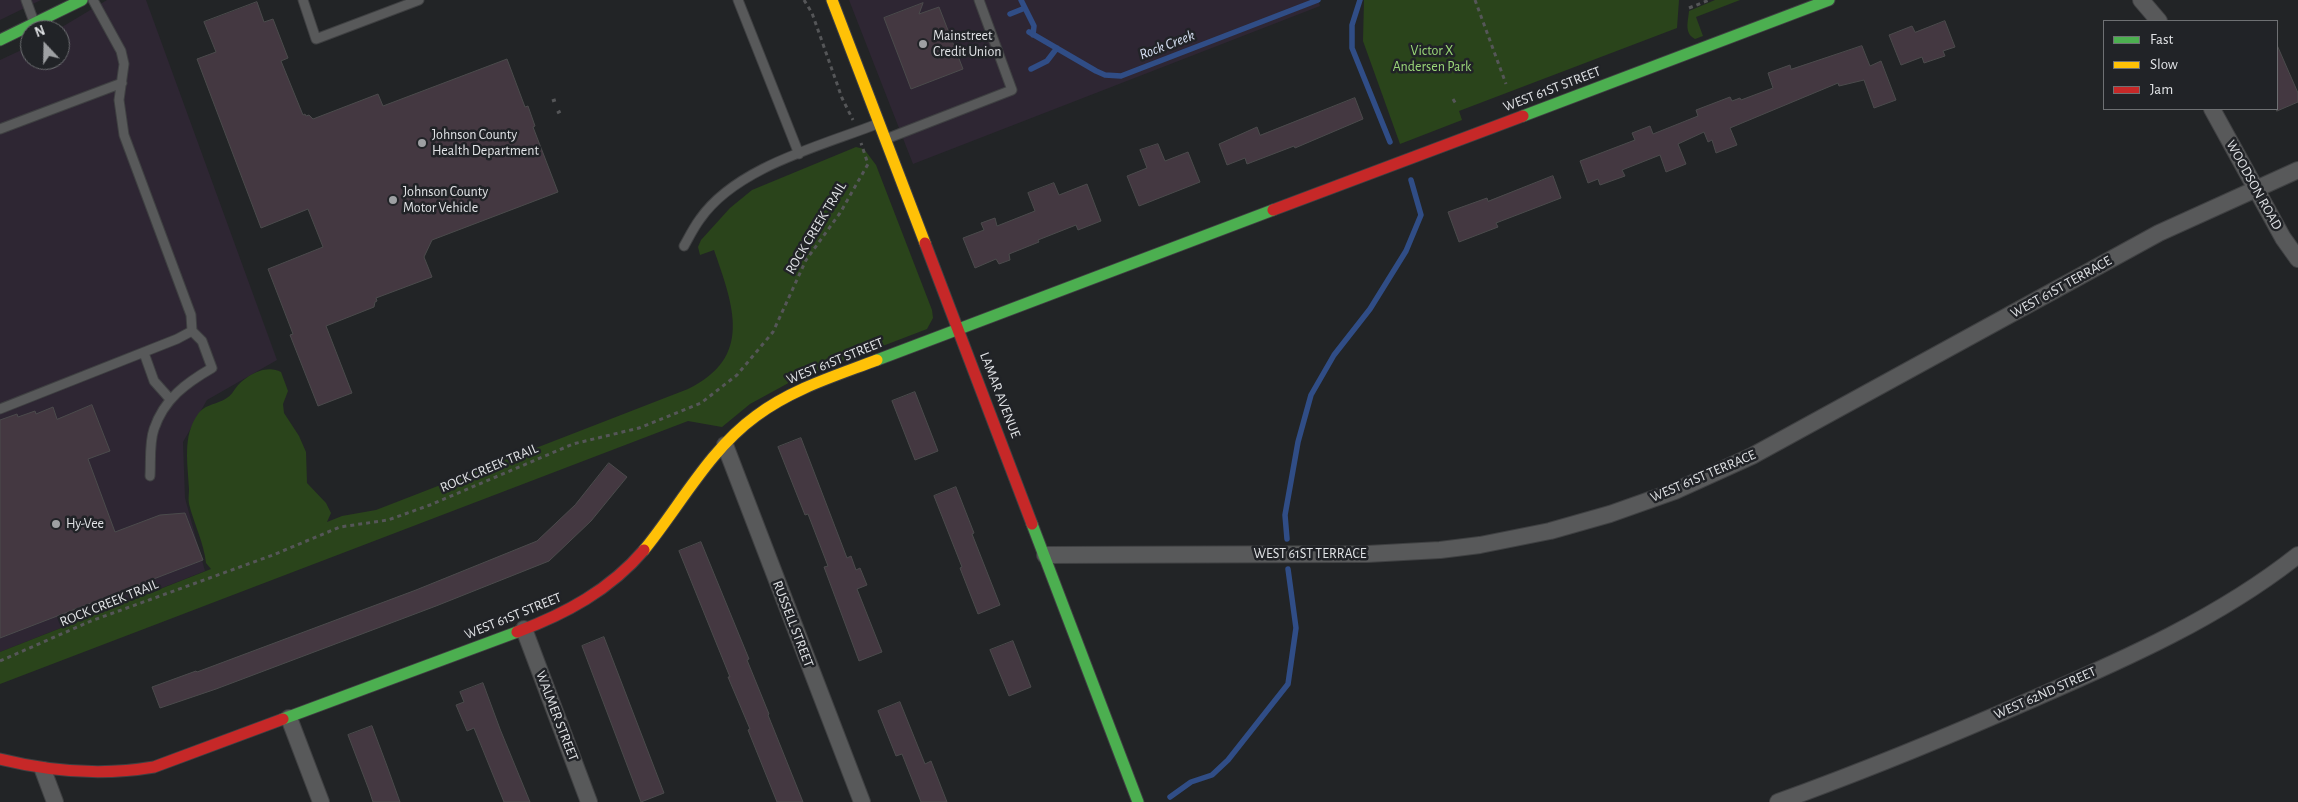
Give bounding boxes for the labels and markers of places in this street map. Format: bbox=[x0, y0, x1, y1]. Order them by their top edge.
place label: Mainstreet Credit Union bbox=[933, 28, 1001, 60]
marker: Mainstreet Credit Union bbox=[917, 38, 929, 50]
place label: Johnson County Health Department bbox=[432, 127, 539, 160]
marker: Johnson County Health Department bbox=[416, 137, 428, 149]
place label: Johnson County Motor Vehicle bbox=[403, 184, 488, 216]
marker: Johnson County Motor Vehicle bbox=[387, 194, 399, 206]
place label: Hy-Vee bbox=[66, 516, 104, 532]
marker: Hy-Vee bbox=[50, 518, 62, 530]

